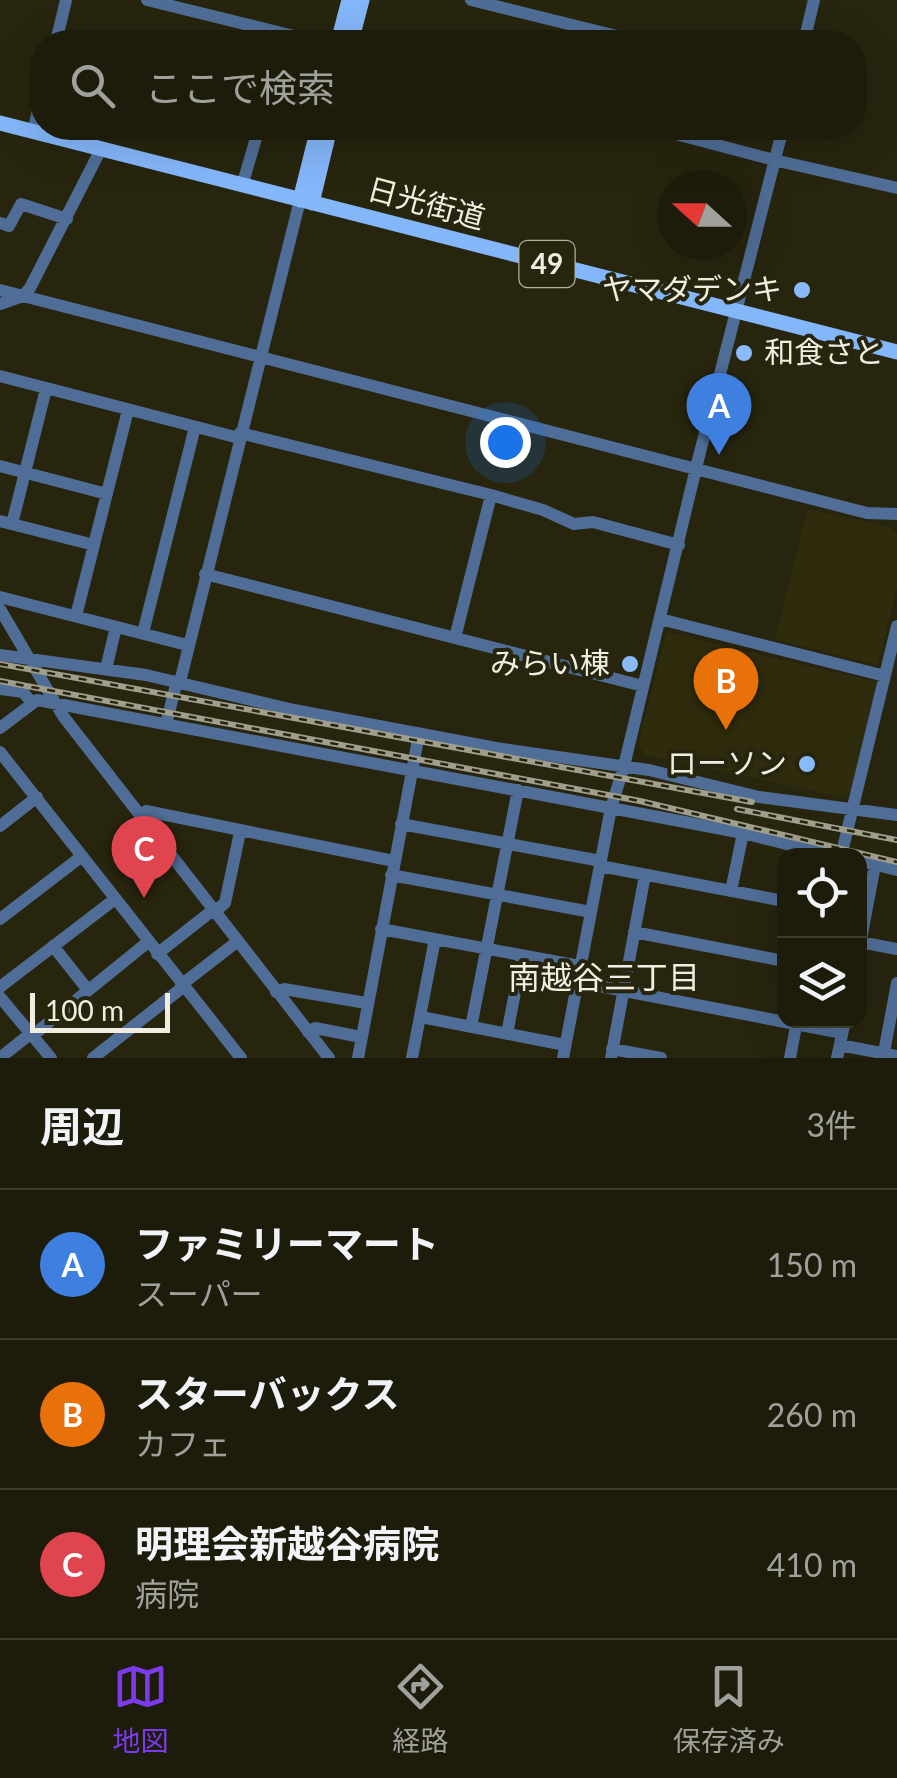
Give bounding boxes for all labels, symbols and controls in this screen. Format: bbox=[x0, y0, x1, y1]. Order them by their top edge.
search box bbox=[30, 30, 867, 140]
icon: search bbox=[65, 58, 120, 113]
text: ここで検索 bbox=[145, 64, 335, 110]
street label: 日光街道 bbox=[364, 169, 489, 235]
north arrow bbox=[657, 170, 747, 260]
road number: 49 bbox=[520, 241, 574, 287]
place label: ヤマダデンキ bbox=[602, 270, 782, 306]
marker: ヤマダデンキ bbox=[791, 279, 813, 301]
place label: 和食さと bbox=[764, 333, 884, 369]
marker: 和食さと bbox=[733, 342, 755, 364]
pin: A bbox=[686, 372, 752, 455]
your location bbox=[480, 417, 531, 468]
place label: みらい棟 bbox=[490, 644, 610, 680]
pin: B bbox=[694, 648, 758, 730]
marker: みらい棟 bbox=[619, 653, 641, 675]
place label: ローソン bbox=[667, 744, 787, 780]
marker: ローソン bbox=[796, 753, 818, 775]
pin: C bbox=[112, 816, 176, 898]
map controls bbox=[777, 848, 867, 1028]
button: locate bbox=[777, 848, 867, 938]
button: layers bbox=[777, 938, 867, 1028]
district label: 南越谷三丁目 bbox=[508, 957, 700, 996]
scale bar bbox=[30, 988, 170, 1032]
text: 100 m bbox=[45, 993, 124, 1027]
text: 周辺 bbox=[40, 1101, 124, 1151]
text: 3件 bbox=[806, 1105, 857, 1144]
text: ファミリーマート bbox=[135, 1220, 439, 1266]
text: A bbox=[61, 1245, 84, 1284]
text: 150 m bbox=[767, 1245, 857, 1284]
text: スーパー bbox=[135, 1274, 263, 1313]
text: スターバックス bbox=[135, 1370, 399, 1416]
text: B bbox=[62, 1395, 83, 1434]
text: 260 m bbox=[767, 1395, 857, 1434]
text: カフェ bbox=[135, 1424, 231, 1463]
text: 明理会新越谷病院 bbox=[135, 1520, 439, 1566]
text: C bbox=[62, 1545, 83, 1584]
text: 410 m bbox=[767, 1545, 857, 1584]
text: 病院 bbox=[135, 1574, 199, 1613]
tab: 地図 bbox=[112, 1659, 168, 1759]
tab: 経路 bbox=[392, 1659, 449, 1759]
tab: 保存済み bbox=[673, 1659, 785, 1759]

